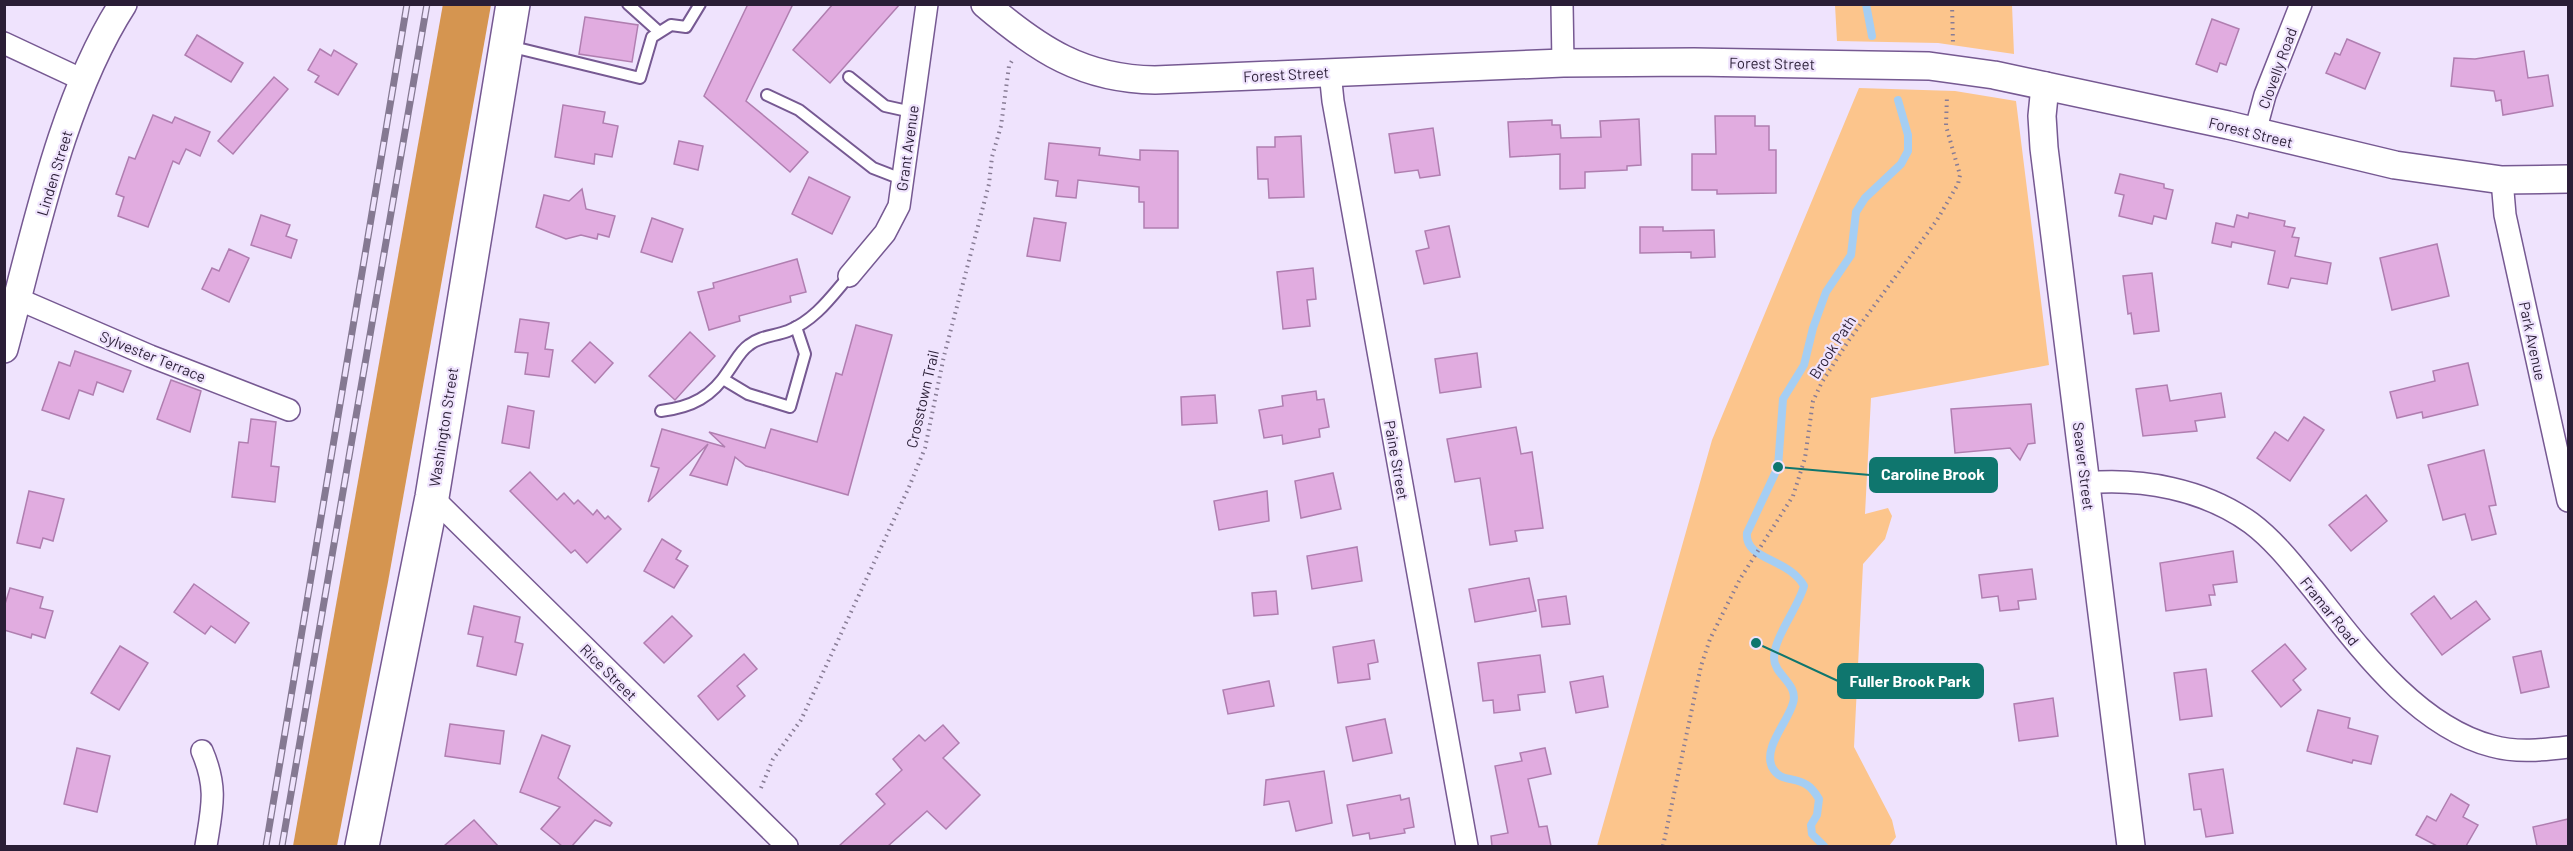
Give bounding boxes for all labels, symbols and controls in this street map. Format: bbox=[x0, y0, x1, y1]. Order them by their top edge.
street label: Clovelly Road bbox=[2254, 25, 2300, 111]
street label: Forest Street bbox=[1729, 53, 1815, 73]
street label: Forest Street bbox=[1243, 63, 1329, 85]
street label: Grant Avenue bbox=[892, 104, 922, 192]
street label: Forest Street bbox=[2207, 113, 2295, 151]
street label: Linden Street bbox=[32, 128, 76, 218]
street label: Park Avenue bbox=[2516, 300, 2550, 382]
street label: Brook Path bbox=[1805, 312, 1859, 382]
street label: Sylvester Terrace bbox=[97, 327, 209, 385]
street label: Crosstown Trail bbox=[902, 348, 942, 450]
street label: Washington Street bbox=[425, 366, 461, 488]
street label: Paine Street bbox=[1381, 419, 1413, 501]
street label: Seaver Street bbox=[2070, 421, 2098, 511]
callout: Caroline Brook bbox=[1870, 458, 1997, 492]
text: Caroline Brook bbox=[1881, 464, 1985, 483]
street label: Framar Road bbox=[2297, 573, 2363, 649]
street label: Rice Street bbox=[577, 640, 641, 704]
callout: Fuller Brook Park bbox=[1838, 664, 1983, 698]
text: Fuller Brook Park bbox=[1850, 671, 1971, 690]

